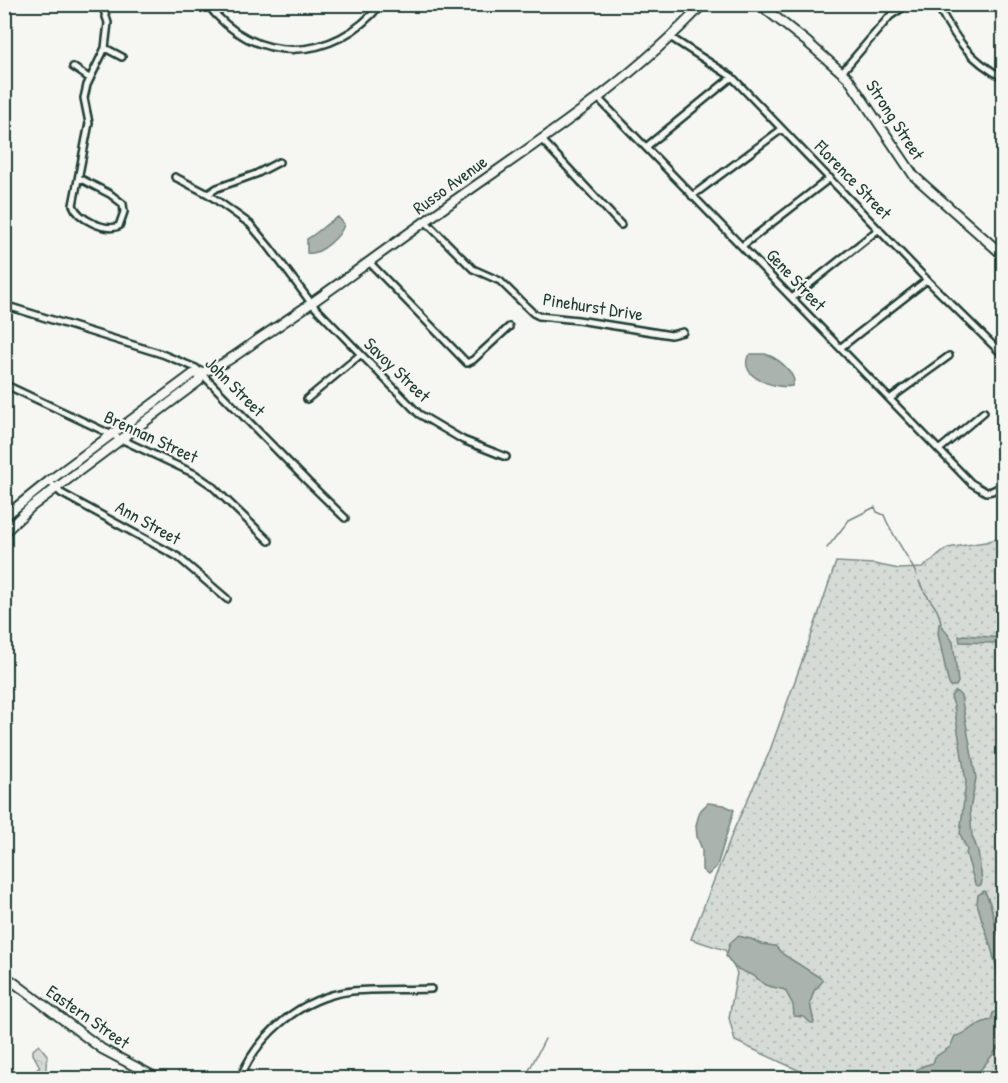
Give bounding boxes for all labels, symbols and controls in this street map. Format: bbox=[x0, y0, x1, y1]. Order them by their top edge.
street label: Strong Street bbox=[860, 75, 931, 165]
street label: Florence Street bbox=[809, 134, 898, 225]
street label: Russo Avenue bbox=[407, 149, 492, 220]
street label: Gene Street bbox=[761, 243, 832, 317]
street label: Pinehurst Drive bbox=[541, 286, 645, 327]
street label: Savoy Street bbox=[359, 332, 437, 408]
street label: John Street bbox=[200, 351, 272, 423]
street label: Brennan Street bbox=[100, 404, 203, 470]
street label: Ann Street bbox=[111, 494, 186, 551]
street label: Eastern Street bbox=[42, 979, 136, 1055]

